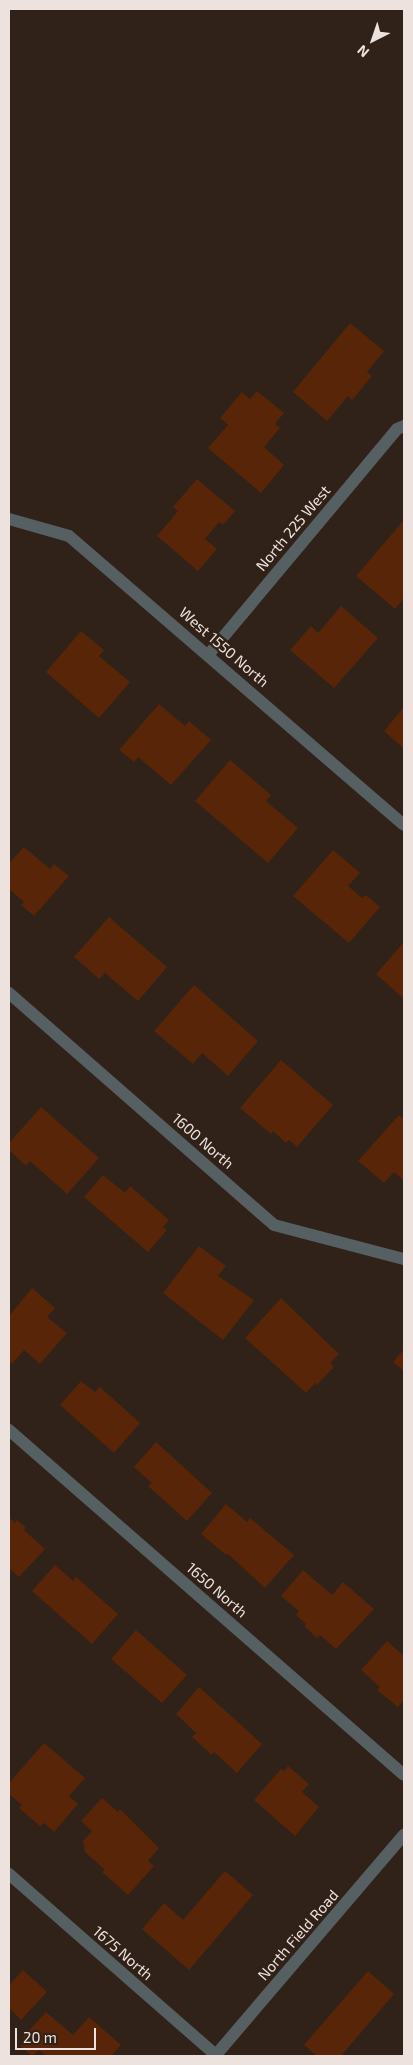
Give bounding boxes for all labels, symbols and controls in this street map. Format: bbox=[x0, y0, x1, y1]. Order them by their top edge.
north arrow bbox=[348, 15, 398, 65]
text: N bbox=[353, 42, 372, 61]
street label: North 225 West bbox=[252, 481, 334, 575]
street label: West 1550 North bbox=[176, 603, 272, 691]
street label: 1600 North bbox=[169, 1109, 237, 1173]
street label: 1650 North bbox=[183, 1559, 251, 1621]
street label: North Field Road bbox=[254, 1886, 342, 1984]
street label: 1675 North bbox=[89, 1922, 157, 1984]
scale bar bbox=[18, 2018, 99, 2050]
text: 20 m bbox=[23, 2028, 57, 2046]

